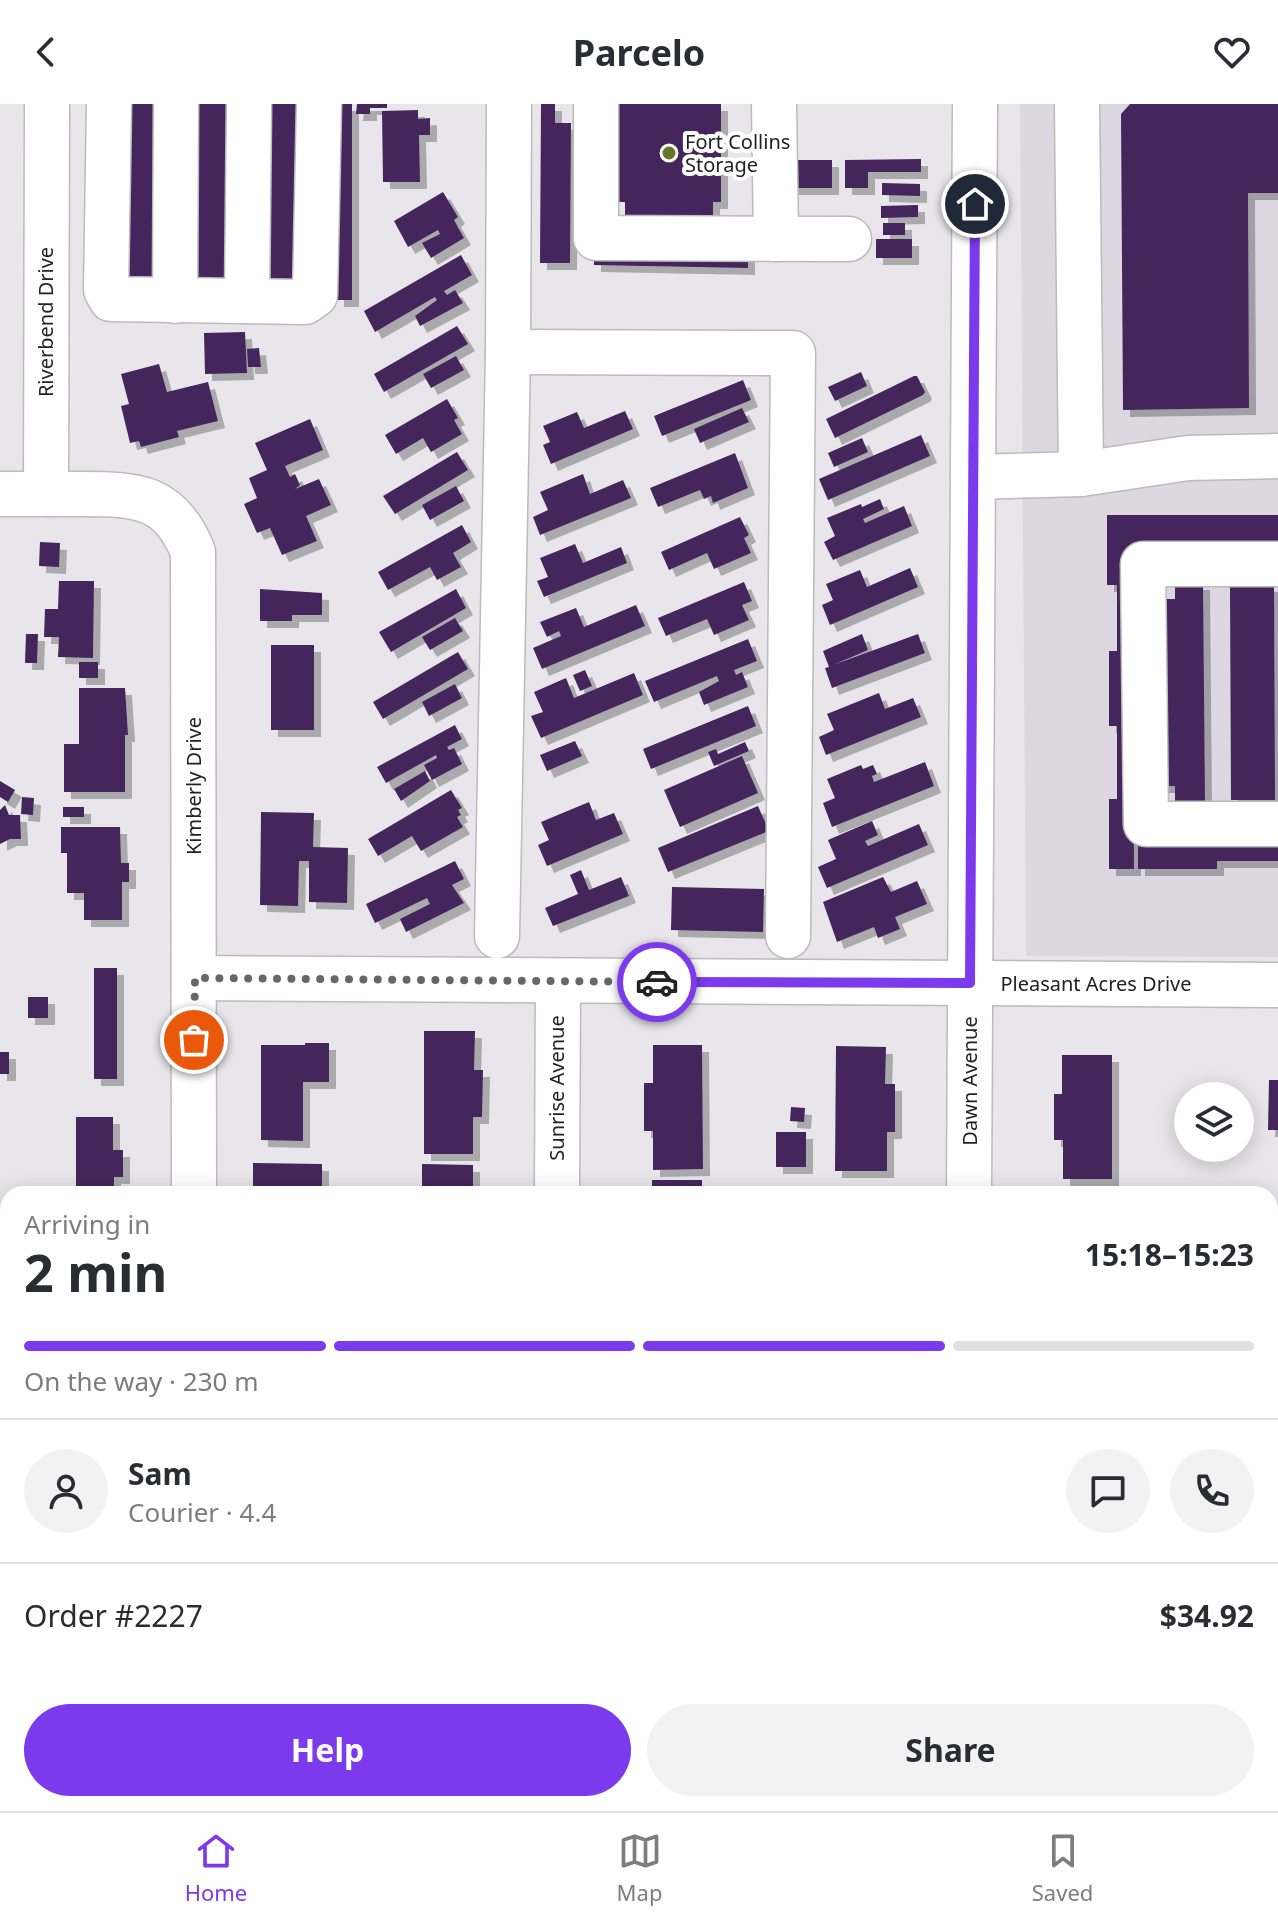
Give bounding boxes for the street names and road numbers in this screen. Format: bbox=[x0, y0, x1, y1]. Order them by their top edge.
street label: Riverbend Drive bbox=[32, 247, 59, 397]
street label: Kimberly Drive bbox=[180, 717, 207, 855]
street label: Pleasant Acres Drive bbox=[1000, 970, 1192, 997]
street label: Sunrise Avenue bbox=[543, 1015, 570, 1161]
street label: Dawn Avenue bbox=[956, 1016, 983, 1146]

